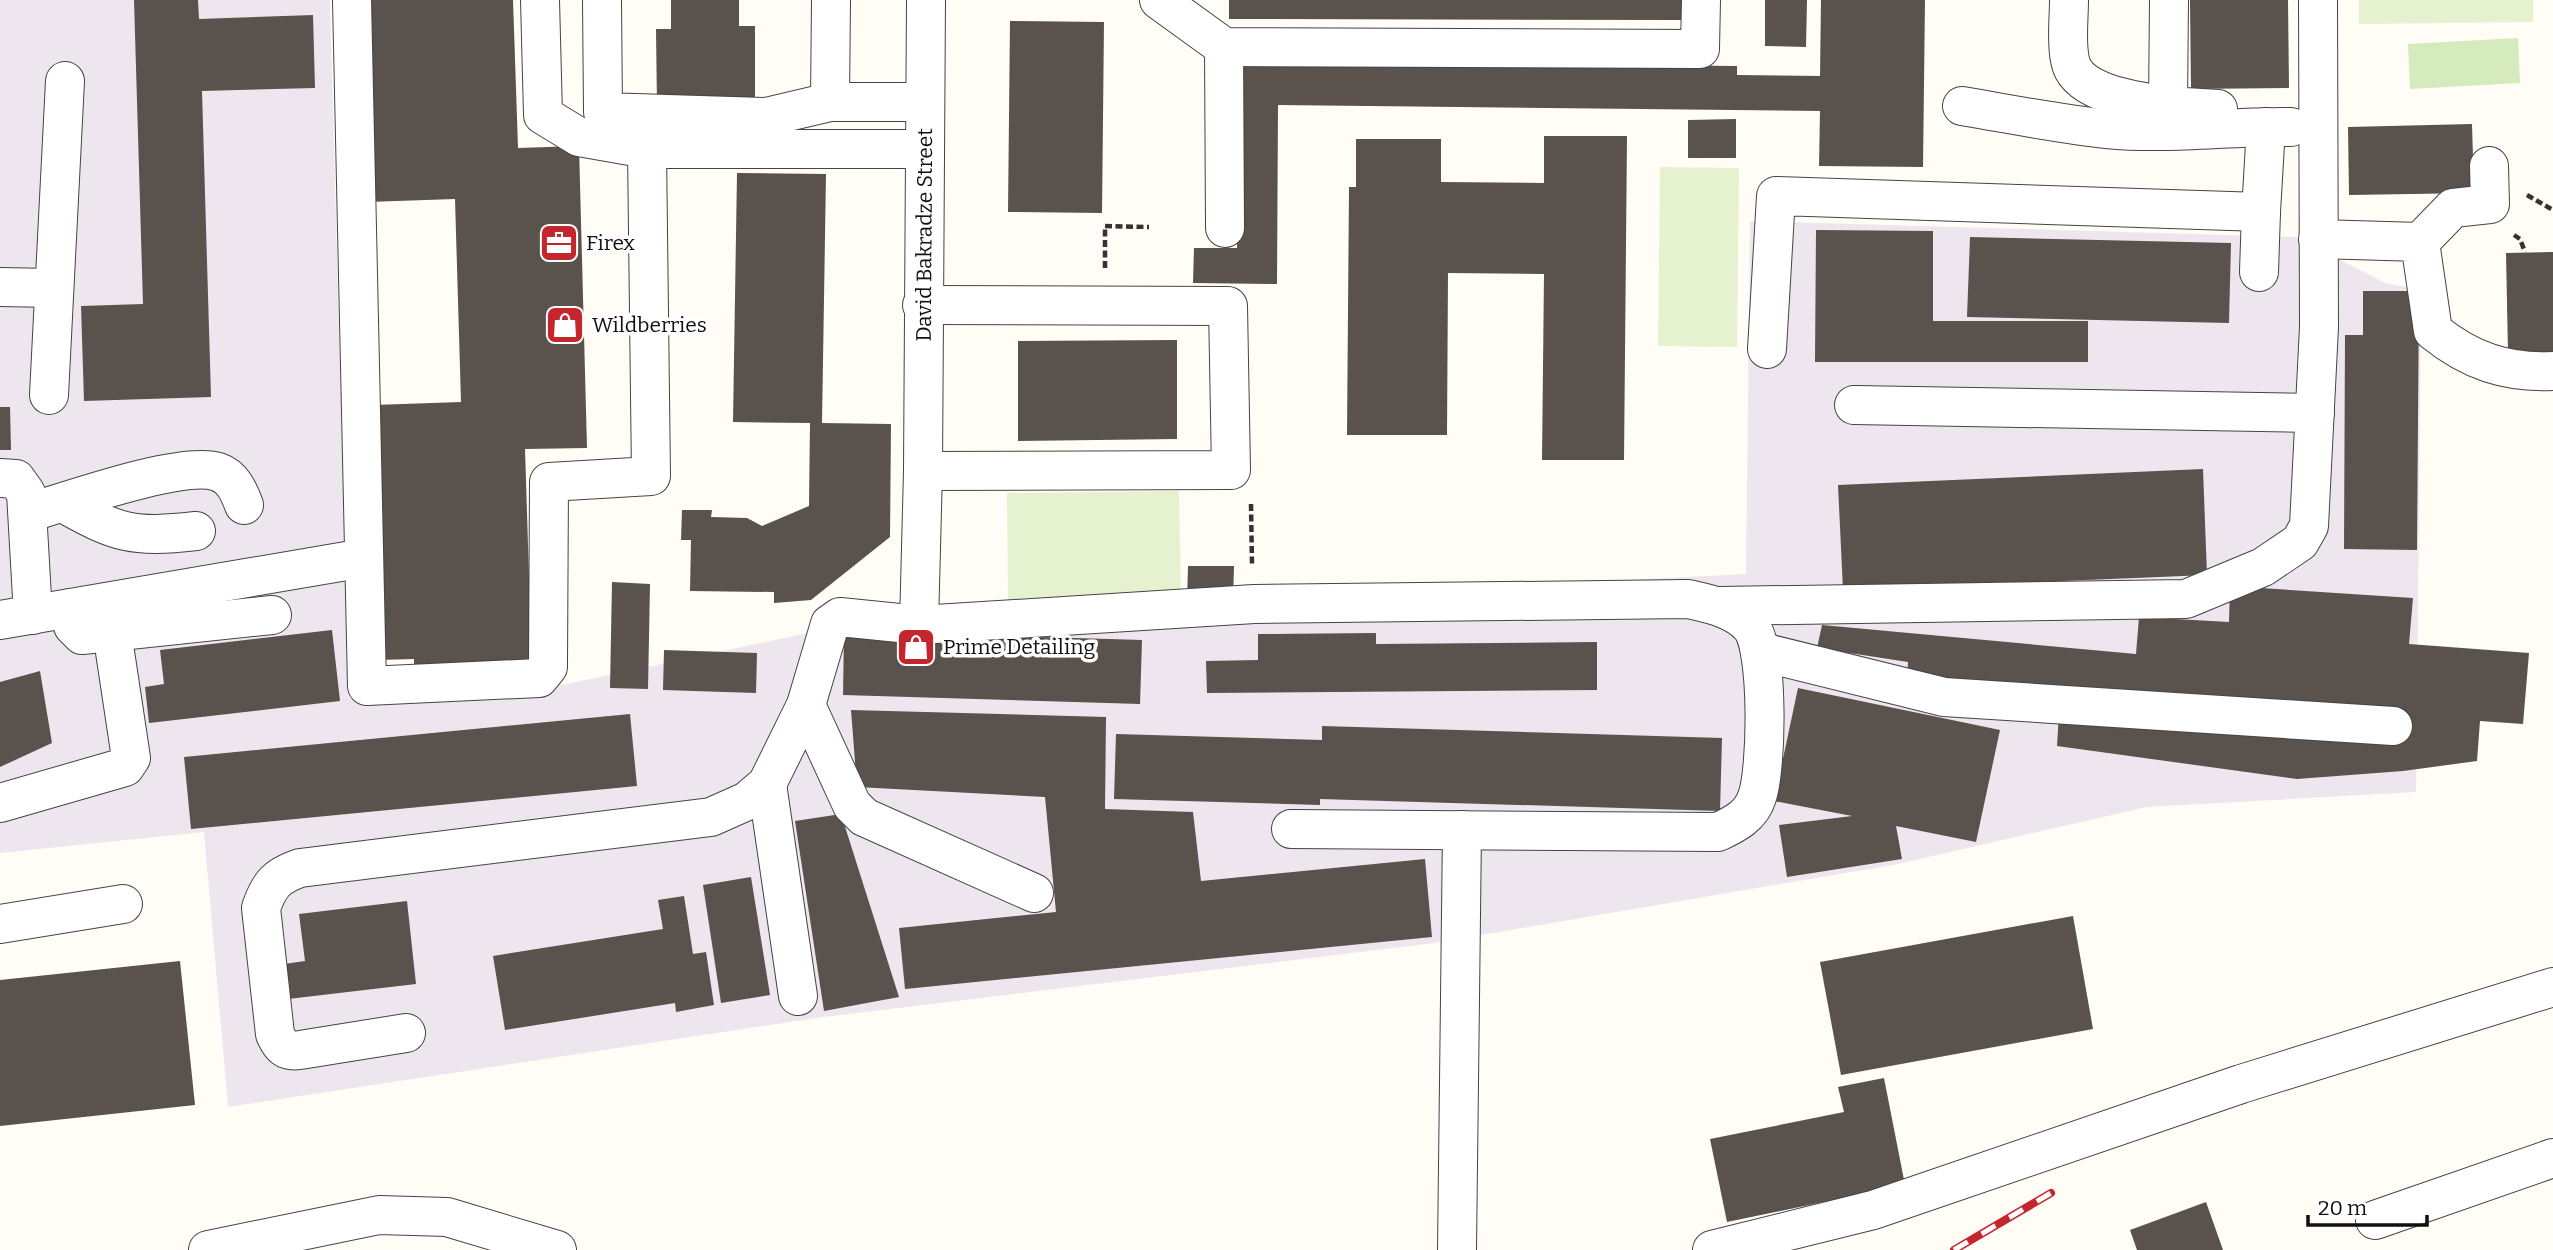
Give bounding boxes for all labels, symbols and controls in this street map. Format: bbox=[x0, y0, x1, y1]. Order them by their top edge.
street label: David Bakradze Street bbox=[911, 128, 938, 342]
office icon: Firex bbox=[538, 222, 580, 264]
place label: Firex bbox=[586, 230, 635, 256]
shop icon: Wildberries bbox=[544, 304, 586, 346]
place label: Wildberries bbox=[592, 312, 707, 338]
shop icon: Prime Detailing bbox=[895, 626, 937, 668]
place label: Prime Detailing bbox=[943, 634, 1095, 660]
scale bar bbox=[2308, 1184, 2427, 1228]
text: 20 m bbox=[2318, 1195, 2367, 1221]

